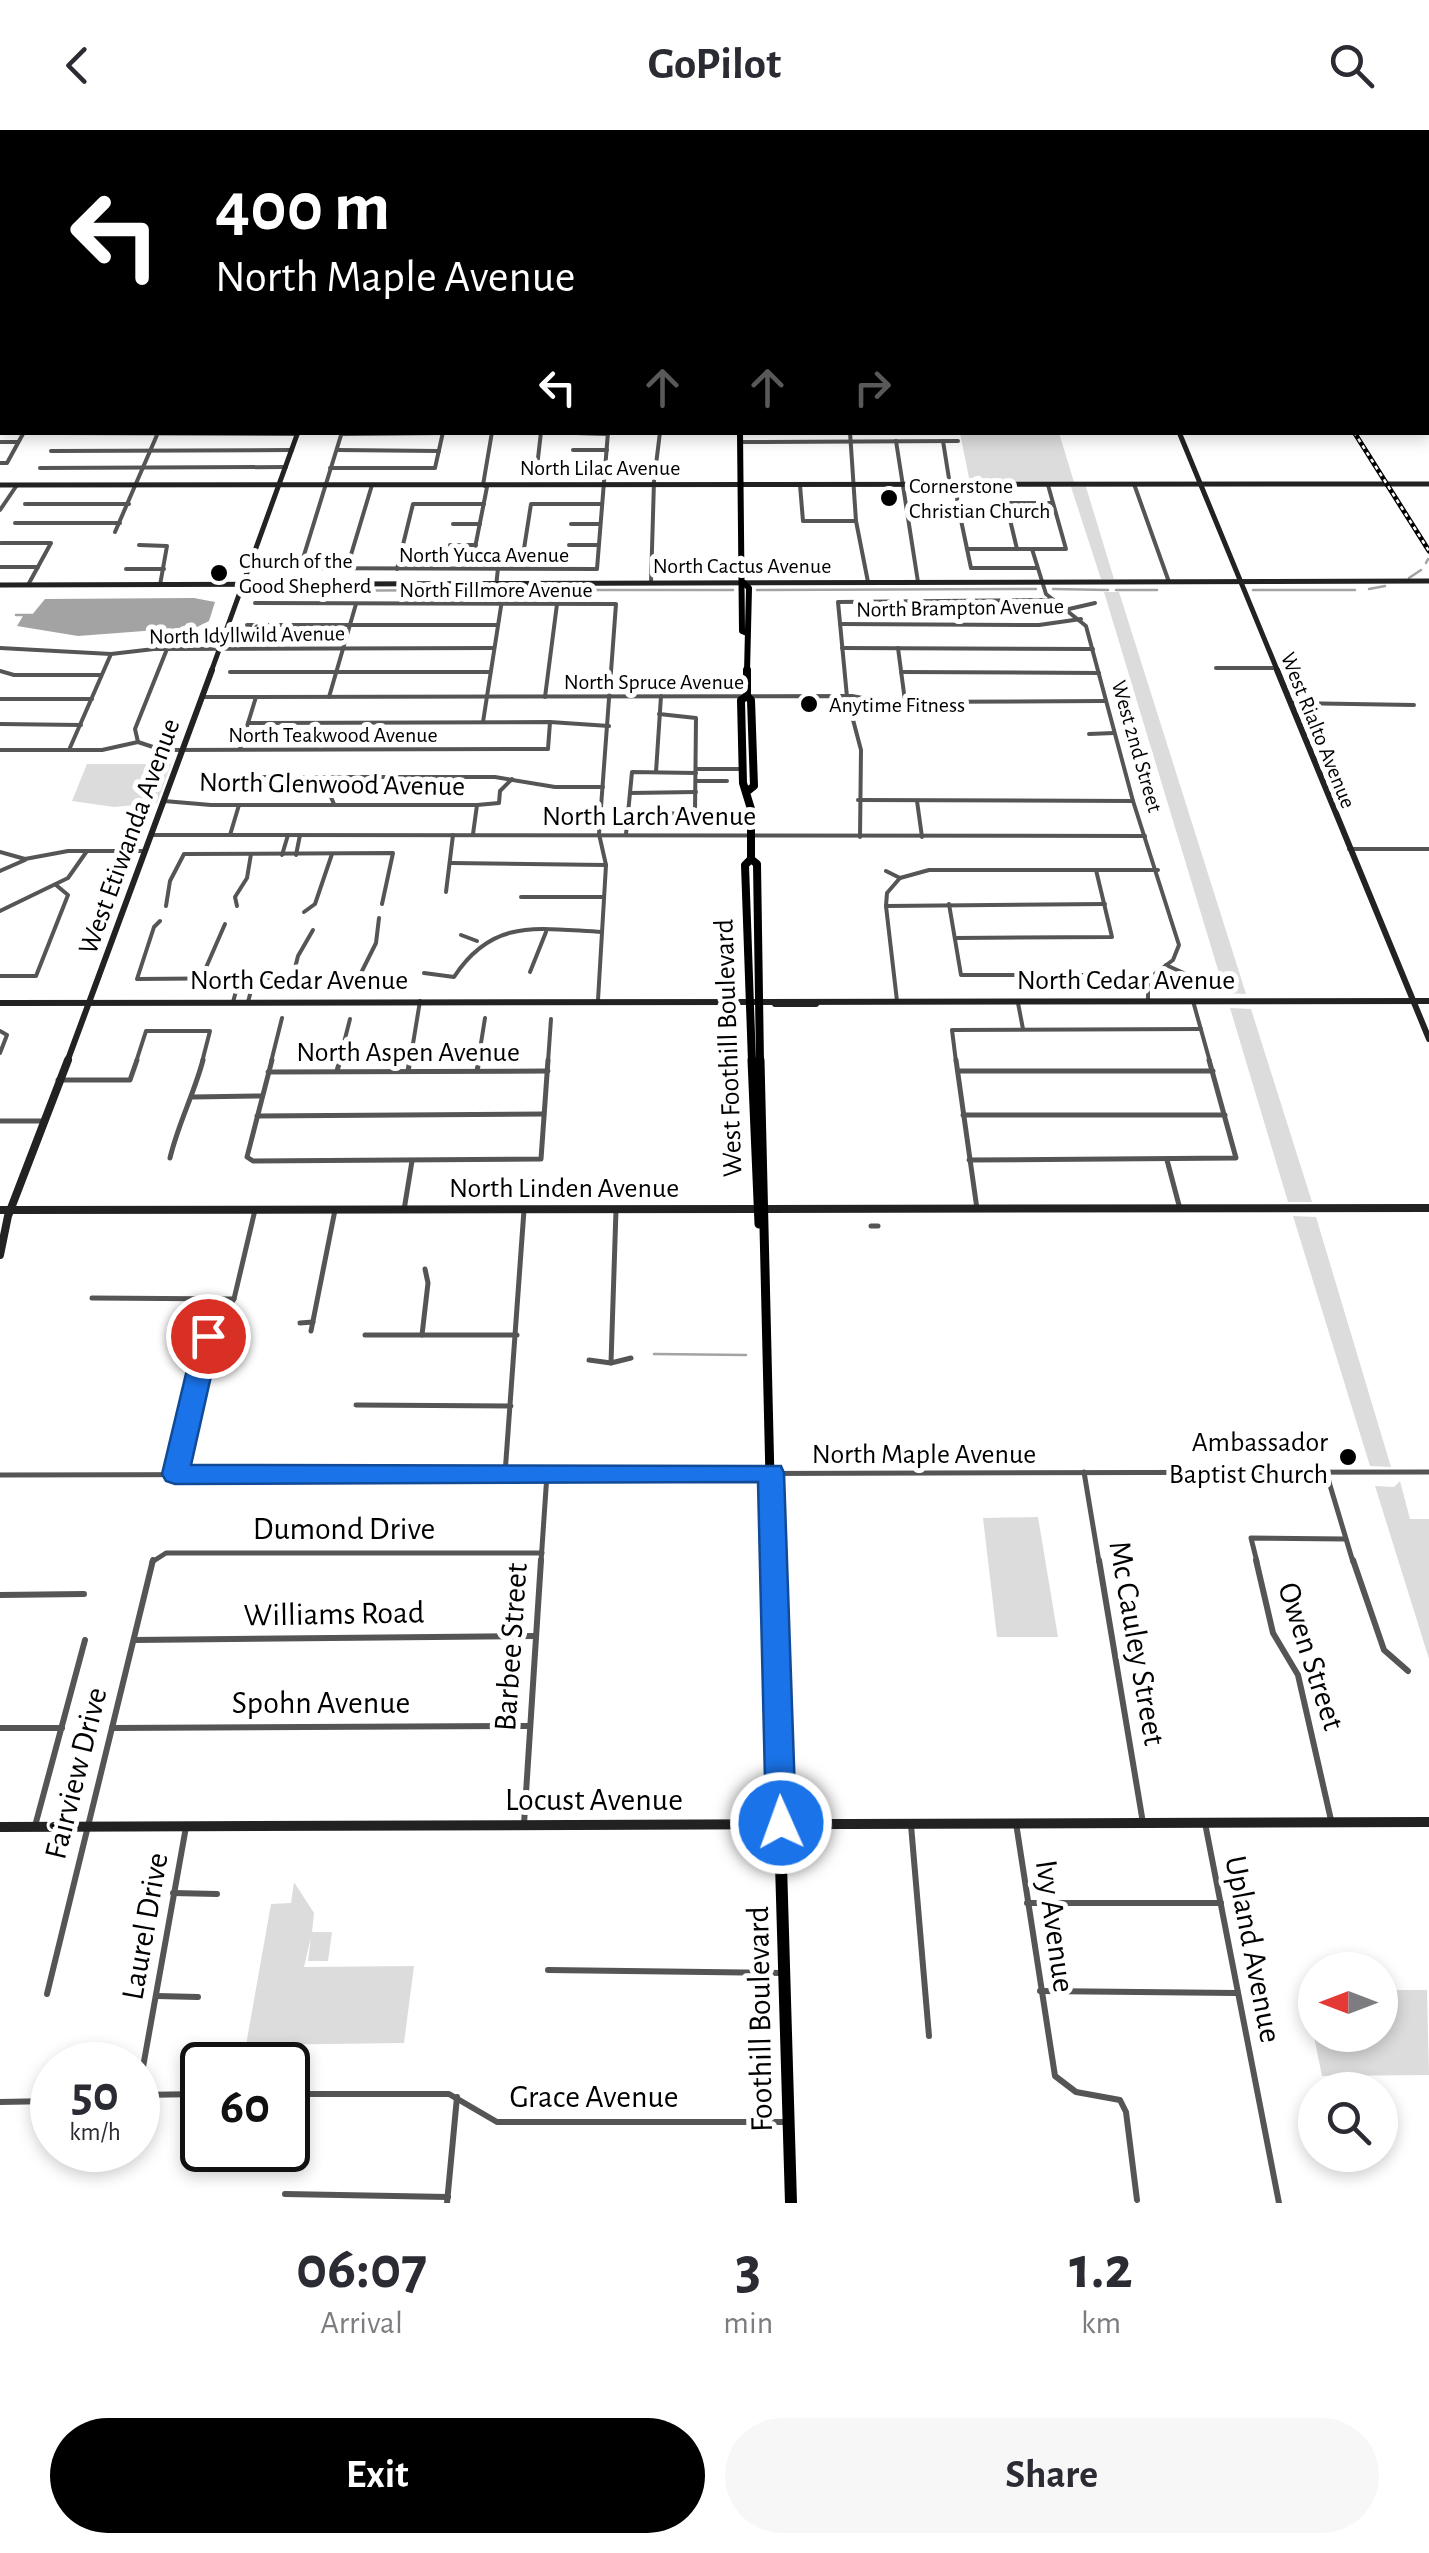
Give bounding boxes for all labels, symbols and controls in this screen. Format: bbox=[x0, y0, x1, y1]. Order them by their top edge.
icon: back bbox=[50, 38, 105, 93]
icon: search bbox=[1324, 38, 1379, 93]
text: GoPilot bbox=[648, 42, 781, 87]
icon: left bbox=[50, 170, 180, 300]
text: 400 m bbox=[215, 173, 390, 243]
text: North Maple Avenue bbox=[215, 255, 575, 300]
icon: left bbox=[530, 360, 585, 415]
icon: ahead bbox=[635, 360, 690, 415]
icon: ahead bbox=[740, 360, 795, 415]
icon: right bbox=[845, 360, 900, 415]
street label: North Lilac Avenue bbox=[520, 457, 680, 479]
place label: Cornerstone Christian Church bbox=[909, 475, 1050, 522]
marker: Cornerstone Christian Church bbox=[878, 487, 900, 509]
street label: North Yucca Avenue bbox=[399, 544, 569, 566]
place label: Church of the Good Shepherd bbox=[239, 550, 371, 597]
street label: North Cactus Avenue bbox=[653, 555, 831, 577]
marker: Church of the Good Shepherd bbox=[208, 562, 230, 584]
street label: North Fillmore Avenue bbox=[399, 579, 593, 601]
street label: North Brampton Avenue bbox=[856, 595, 1064, 621]
street label: North Idyllwild Avenue bbox=[149, 622, 345, 648]
street label: West Rialto Avenue bbox=[1277, 649, 1359, 811]
street label: North Spruce Avenue bbox=[564, 671, 744, 693]
street label: West 2nd Street bbox=[1108, 678, 1166, 815]
marker: Anytime Fitness bbox=[798, 693, 820, 715]
place label: Anytime Fitness bbox=[829, 694, 965, 716]
street label: West Etiwanda Avenue bbox=[74, 715, 186, 958]
street label: North Teakwood Avenue bbox=[228, 724, 438, 746]
street label: North Glenwood Avenue bbox=[199, 769, 465, 801]
street label: North Larch Avenue bbox=[542, 803, 756, 831]
street label: West Foothill Boulevard bbox=[711, 918, 747, 1177]
street label: North Cedar Avenue bbox=[190, 967, 408, 995]
street label: North Cedar Avenue bbox=[1017, 967, 1235, 995]
street label: North Aspen Avenue bbox=[296, 1039, 520, 1067]
street label: North Linden Avenue bbox=[449, 1175, 679, 1203]
pin bbox=[166, 1294, 251, 1379]
icon: arrive bbox=[181, 1309, 236, 1364]
place label: Ambassador Baptist Church bbox=[1169, 1429, 1328, 1489]
street label: North Maple Avenue bbox=[812, 1441, 1036, 1469]
marker: Ambassador Baptist Church bbox=[1337, 1446, 1359, 1468]
street label: Dumond Drive bbox=[253, 1513, 435, 1545]
street label: Mc Cauley Street bbox=[1103, 1539, 1171, 1748]
street label: Barbee Street bbox=[489, 1562, 533, 1732]
street label: Owen Street bbox=[1272, 1578, 1350, 1734]
street label: Williams Road bbox=[243, 1596, 425, 1632]
street label: Fairview Drive bbox=[39, 1684, 113, 1862]
street label: Spohn Avenue bbox=[232, 1687, 410, 1719]
position arrow bbox=[729, 1771, 833, 1875]
street label: Locust Avenue bbox=[505, 1784, 683, 1816]
street label: Laurel Drive bbox=[116, 1850, 174, 2002]
street label: Upland Avenue bbox=[1219, 1853, 1287, 2045]
street label: Ivy Avenue bbox=[1030, 1858, 1080, 1994]
street label: Foothill Boulevard bbox=[742, 1906, 778, 2132]
north arrow bbox=[1298, 1952, 1398, 2052]
map controls bbox=[1298, 1952, 1398, 2172]
speed limit sign: 60 bbox=[180, 2042, 310, 2172]
text: 50 bbox=[71, 2070, 119, 2120]
button: search bbox=[1298, 2072, 1398, 2172]
street label: Grace Avenue bbox=[510, 2081, 678, 2113]
text: km/h bbox=[69, 2120, 121, 2145]
text: 06:07 bbox=[296, 2239, 427, 2299]
text: 3 bbox=[735, 2239, 761, 2299]
text: 1.2 bbox=[1069, 2239, 1133, 2299]
text: Arrival bbox=[321, 2307, 403, 2339]
text: min bbox=[723, 2307, 773, 2339]
text: km bbox=[1081, 2307, 1121, 2339]
button: Exit bbox=[50, 2418, 705, 2533]
button: Share bbox=[725, 2418, 1379, 2533]

